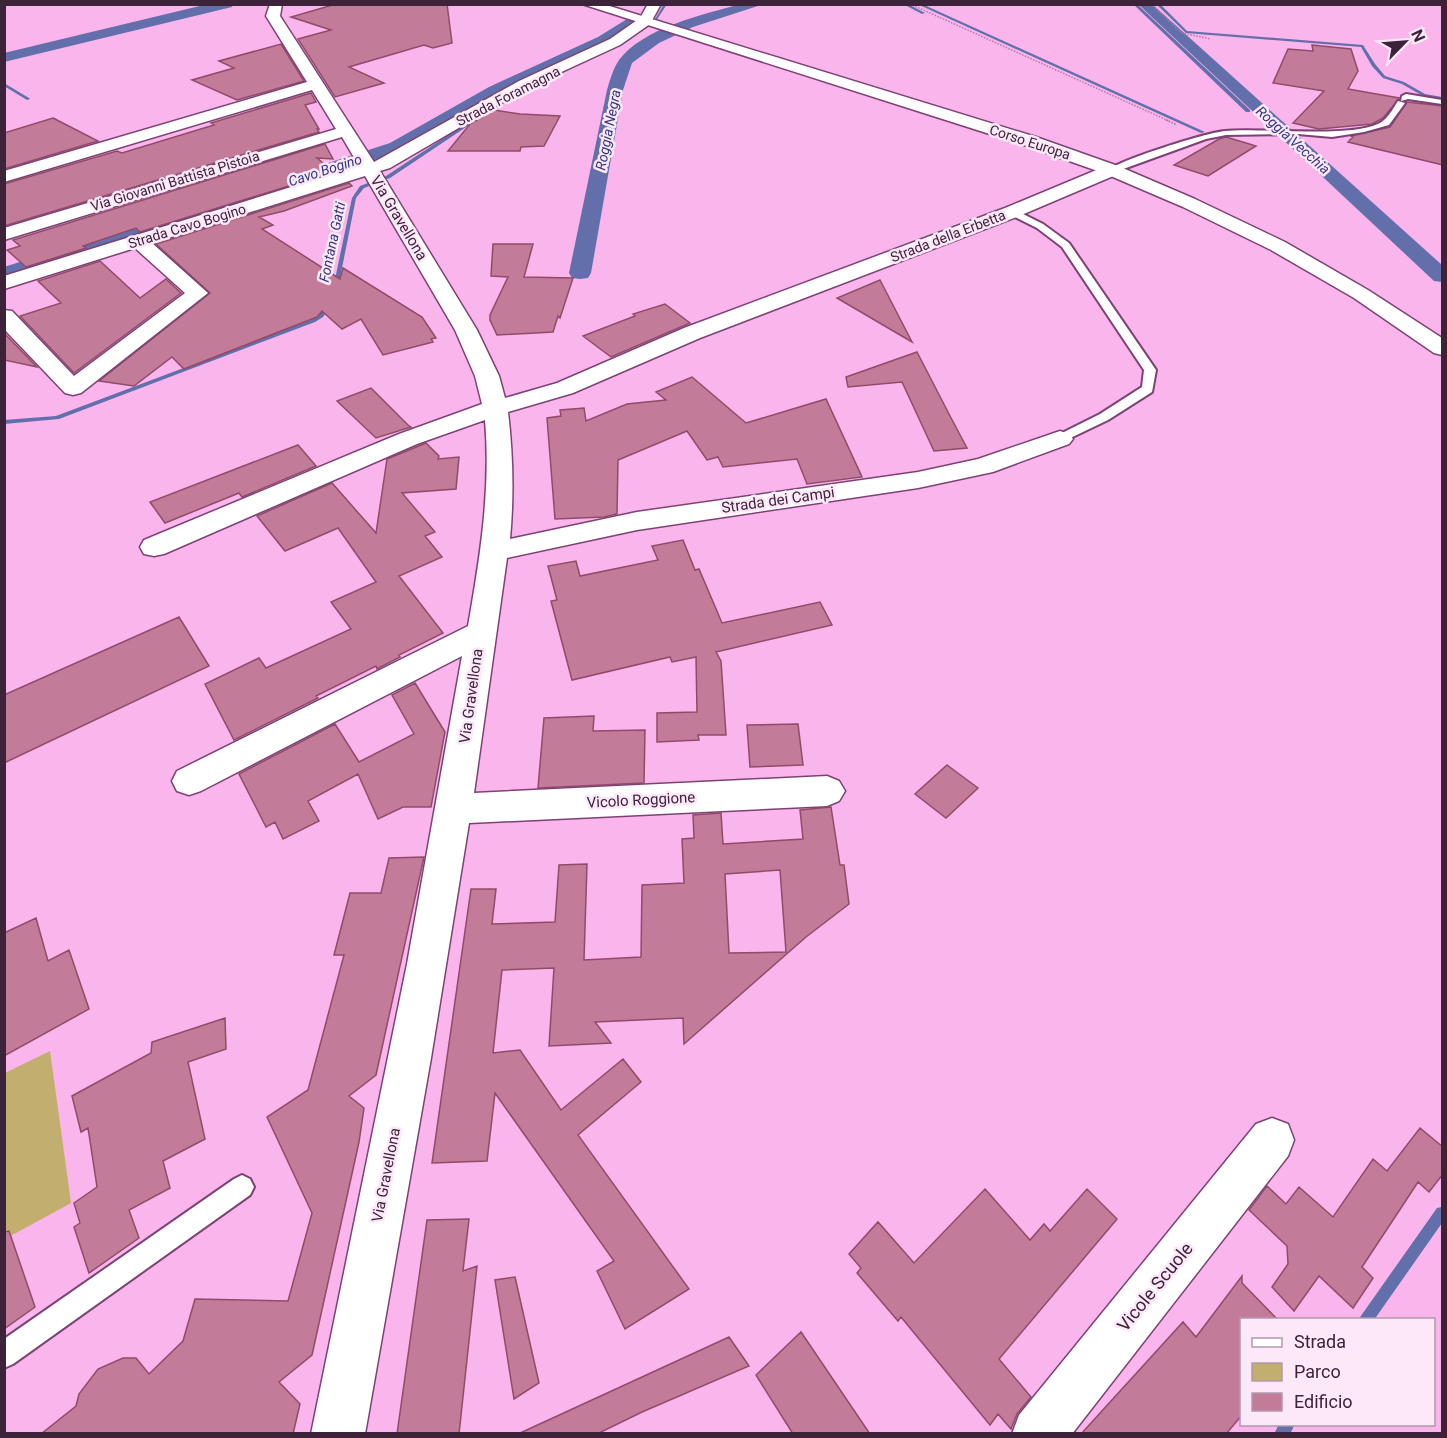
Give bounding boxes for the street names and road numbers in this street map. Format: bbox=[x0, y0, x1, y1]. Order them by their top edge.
street label: Strada Foramagna bbox=[453, 63, 563, 129]
street label: Corso Europa bbox=[988, 121, 1072, 163]
street label: Via Giovanni Battista Pistoia bbox=[89, 148, 261, 214]
street label: Via Gravellona bbox=[367, 172, 431, 264]
street label: Strada Cavo Bogino bbox=[126, 200, 248, 252]
street label: Strada della Erbetta bbox=[888, 207, 1008, 265]
street label: Strada dei Campi bbox=[720, 483, 836, 517]
street label: Via Gravellona bbox=[455, 647, 487, 745]
street label: Vicolo Roggione bbox=[586, 788, 696, 812]
street label: Via Gravellona bbox=[368, 1126, 404, 1224]
street label: Vicole Scuole bbox=[1112, 1238, 1197, 1335]

